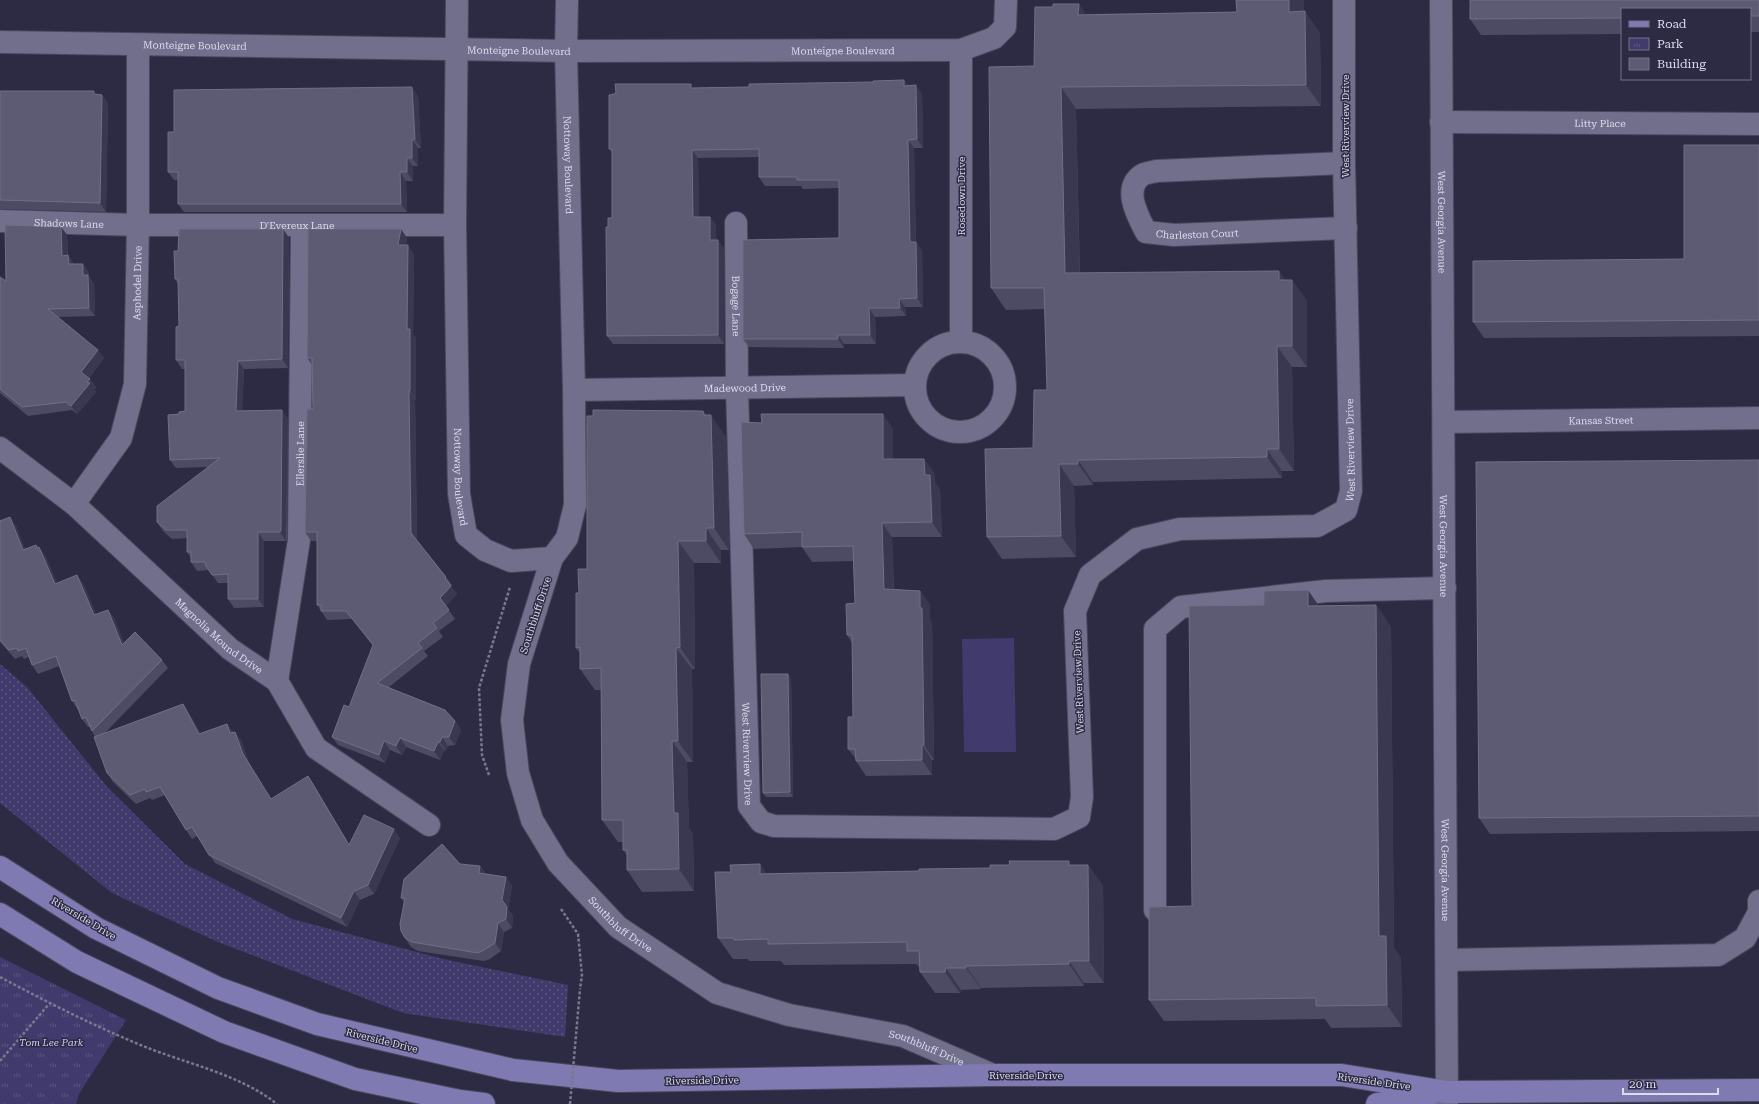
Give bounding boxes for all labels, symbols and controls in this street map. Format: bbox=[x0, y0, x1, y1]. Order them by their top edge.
legend bbox=[1621, 8, 1751, 80]
text: Road bbox=[1657, 17, 1687, 31]
text: Park bbox=[1657, 37, 1684, 51]
street label: Monteigne Boulevard bbox=[143, 39, 247, 52]
street label: Monteigne Boulevard bbox=[467, 44, 571, 57]
street label: Monteigne Boulevard bbox=[791, 45, 895, 56]
text: Building bbox=[1657, 57, 1706, 71]
street label: West Riverview Drive bbox=[1340, 74, 1351, 178]
street label: Nottoway Boulevard bbox=[562, 116, 575, 215]
street label: Litty Place bbox=[1574, 118, 1626, 129]
street label: Rosedown Drive bbox=[956, 156, 967, 235]
street label: West Georgia Avenue bbox=[1436, 171, 1447, 274]
street label: Shadows Lane bbox=[34, 217, 104, 230]
street label: D'Evereux Lane bbox=[259, 220, 335, 231]
street label: Charleston Court bbox=[1155, 227, 1239, 241]
street label: Asphodel Drive bbox=[131, 245, 144, 320]
street label: Bogage Lane bbox=[730, 275, 742, 337]
street label: Madewood Drive bbox=[704, 382, 787, 394]
street label: West Riverview Drive bbox=[1343, 398, 1357, 503]
street label: Kansas Street bbox=[1568, 415, 1634, 426]
street label: Ellerslie Lane bbox=[295, 421, 306, 486]
street label: Nottoway Boulevard bbox=[452, 428, 469, 527]
street label: West Georgia Avenue bbox=[1438, 495, 1449, 598]
street label: Southbluff Drive bbox=[518, 575, 553, 655]
street label: Magnolia Mound Drive bbox=[173, 596, 265, 676]
street label: West Riverview Drive bbox=[1071, 630, 1086, 734]
street label: West Riverview Drive bbox=[740, 702, 754, 806]
street label: West Georgia Avenue bbox=[1439, 819, 1451, 922]
street label: Southbluff Drive bbox=[586, 894, 655, 955]
street label: Riverside Drive bbox=[49, 895, 119, 942]
street label: Riverside Drive bbox=[345, 1026, 420, 1055]
street label: Southbluff Drive bbox=[888, 1028, 966, 1068]
park label: Tom Lee Park bbox=[19, 1037, 84, 1048]
street label: Riverside Drive bbox=[989, 1070, 1063, 1081]
scale bar bbox=[1623, 1070, 1718, 1096]
street label: Riverside Drive bbox=[1337, 1071, 1412, 1092]
street label: Riverside Drive bbox=[665, 1074, 740, 1087]
text: 20 m bbox=[1629, 1077, 1656, 1091]

